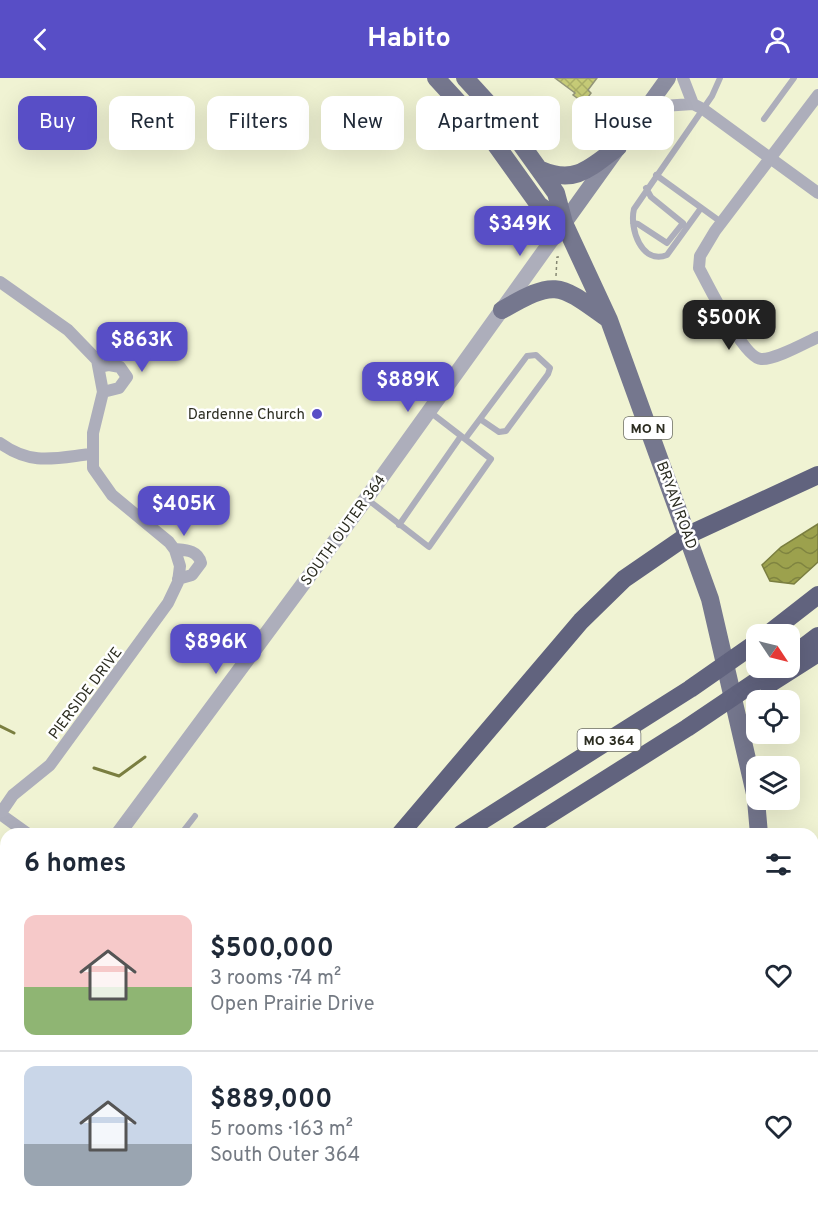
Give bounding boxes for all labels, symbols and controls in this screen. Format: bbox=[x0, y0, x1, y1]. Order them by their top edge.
text: Habito bbox=[367, 22, 451, 56]
icon: back bbox=[24, 23, 57, 56]
icon: person bbox=[761, 23, 794, 56]
chip: Buy bbox=[18, 96, 97, 150]
chip: Rent bbox=[109, 96, 195, 150]
chip: Filters bbox=[207, 96, 309, 150]
chip: New bbox=[321, 96, 404, 150]
chip: Apartment bbox=[416, 96, 560, 150]
chip: House bbox=[572, 96, 674, 150]
pin: $349K bbox=[478, 206, 562, 257]
text: $349K bbox=[488, 212, 552, 238]
pin: $500K bbox=[687, 300, 771, 351]
text: $500K bbox=[697, 306, 761, 332]
pin: $863K bbox=[100, 322, 184, 373]
text: $863K bbox=[110, 328, 174, 354]
pin: $889K bbox=[366, 362, 450, 413]
text: $889K bbox=[376, 368, 440, 394]
place label: Dardenne Church bbox=[188, 406, 305, 425]
marker: Dardenne Church bbox=[310, 407, 324, 421]
road number: MO N bbox=[624, 417, 672, 439]
street label: BRYAN ROAD bbox=[651, 459, 700, 552]
street label: SOUTH OUTER 364 bbox=[298, 472, 391, 590]
pin: $405K bbox=[142, 486, 226, 537]
text: $405K bbox=[152, 492, 216, 518]
pin: $896K bbox=[174, 624, 258, 675]
north arrow bbox=[746, 624, 800, 678]
map controls bbox=[746, 624, 800, 810]
text: $896K bbox=[184, 630, 248, 656]
street label: PIERSIDE DRIVE bbox=[45, 644, 127, 744]
button: locate bbox=[746, 690, 800, 744]
road number: MO 364 bbox=[578, 729, 640, 751]
button: layers bbox=[746, 756, 800, 810]
text: 6 homes bbox=[24, 848, 126, 881]
icon: filters bbox=[762, 848, 795, 881]
text: $500,000 bbox=[210, 933, 334, 966]
icon: home bbox=[72, 939, 144, 1011]
icon: heart bbox=[762, 959, 795, 992]
text: 3 rooms · 74 m² bbox=[210, 966, 341, 992]
text: Open Prairie Drive bbox=[210, 992, 374, 1018]
text: $889,000 bbox=[210, 1084, 332, 1117]
icon: home bbox=[72, 1090, 144, 1162]
icon: heart bbox=[762, 1110, 795, 1143]
text: 5 rooms · 163 m² bbox=[210, 1117, 353, 1143]
text: South Outer 364 bbox=[210, 1143, 360, 1169]

